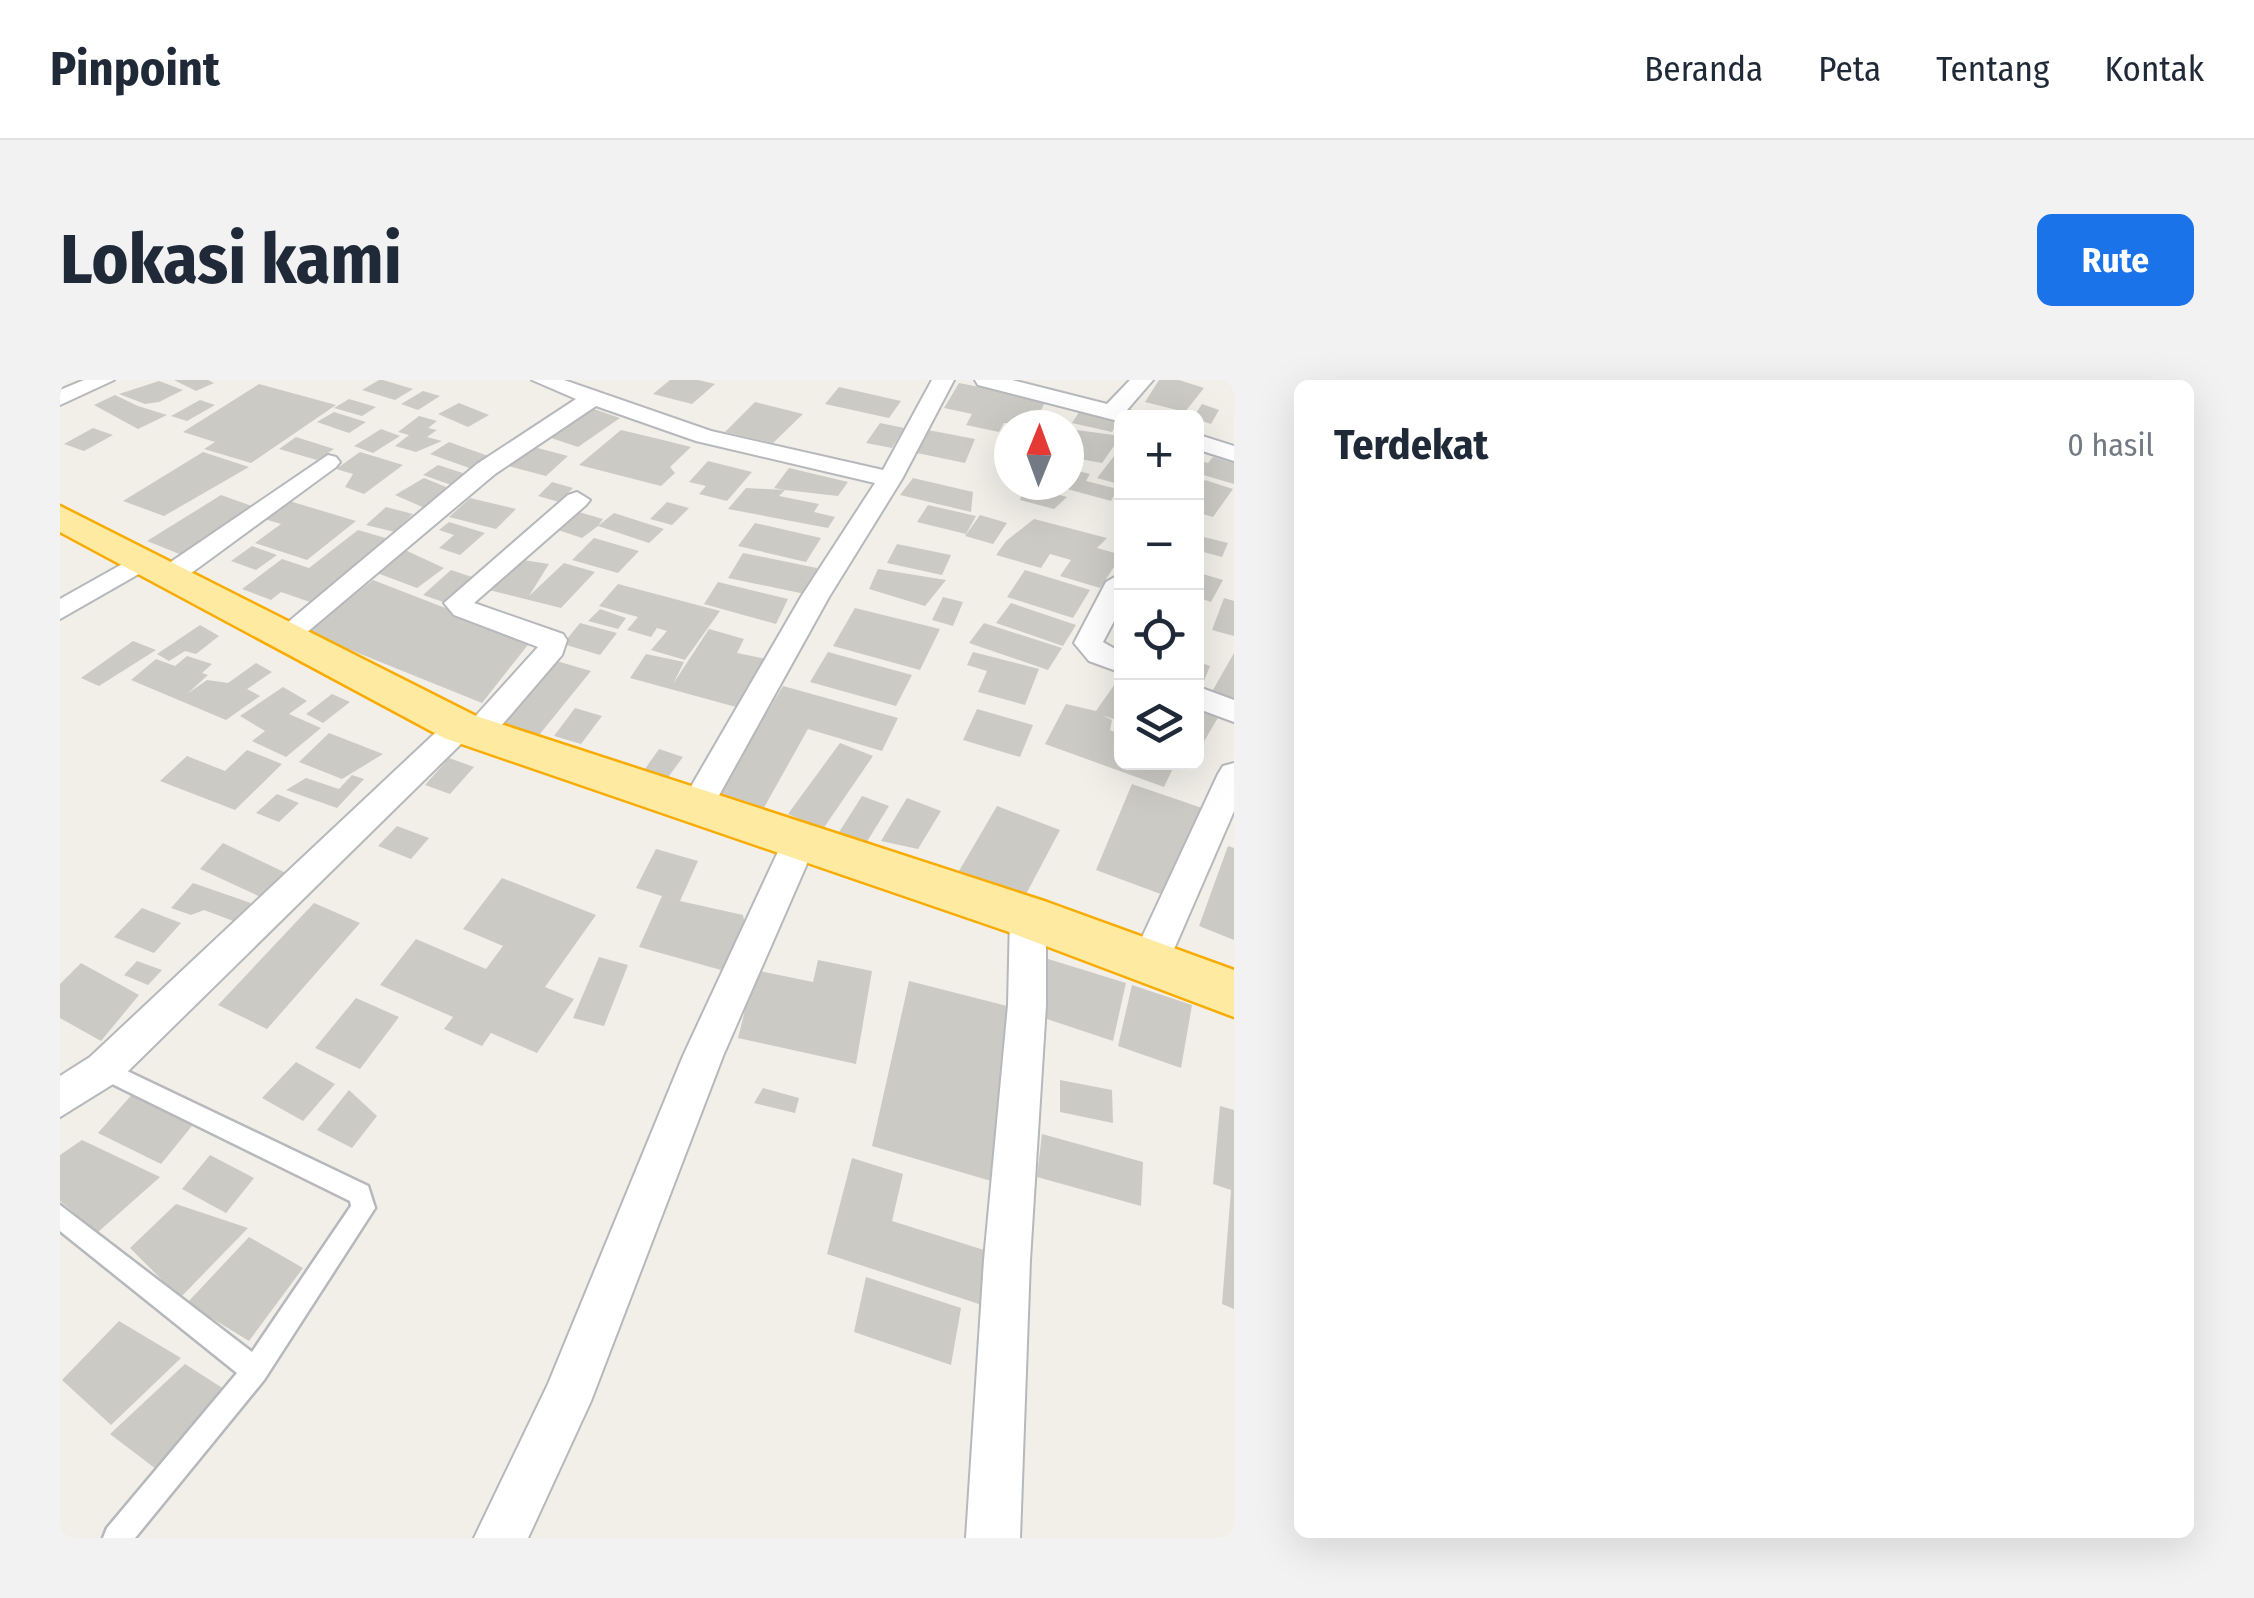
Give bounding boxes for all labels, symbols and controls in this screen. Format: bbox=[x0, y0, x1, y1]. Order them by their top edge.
text: Pinpoint bbox=[50, 40, 220, 98]
text: Beranda bbox=[1644, 48, 1763, 90]
text: Peta bbox=[1818, 48, 1881, 90]
text: Tentang bbox=[1936, 48, 2049, 90]
text: Kontak bbox=[2104, 48, 2204, 90]
button: Rute bbox=[2037, 214, 2194, 306]
text: Lokasi kami bbox=[60, 218, 402, 302]
north arrow bbox=[994, 410, 1084, 500]
map controls bbox=[1114, 410, 1204, 770]
button: + bbox=[1114, 410, 1204, 500]
text: Terdekat bbox=[1334, 420, 1488, 470]
text: 0 hasil bbox=[2067, 426, 2154, 464]
button: − bbox=[1114, 500, 1204, 590]
button: locate bbox=[1114, 590, 1204, 680]
button: layers bbox=[1114, 680, 1204, 770]

